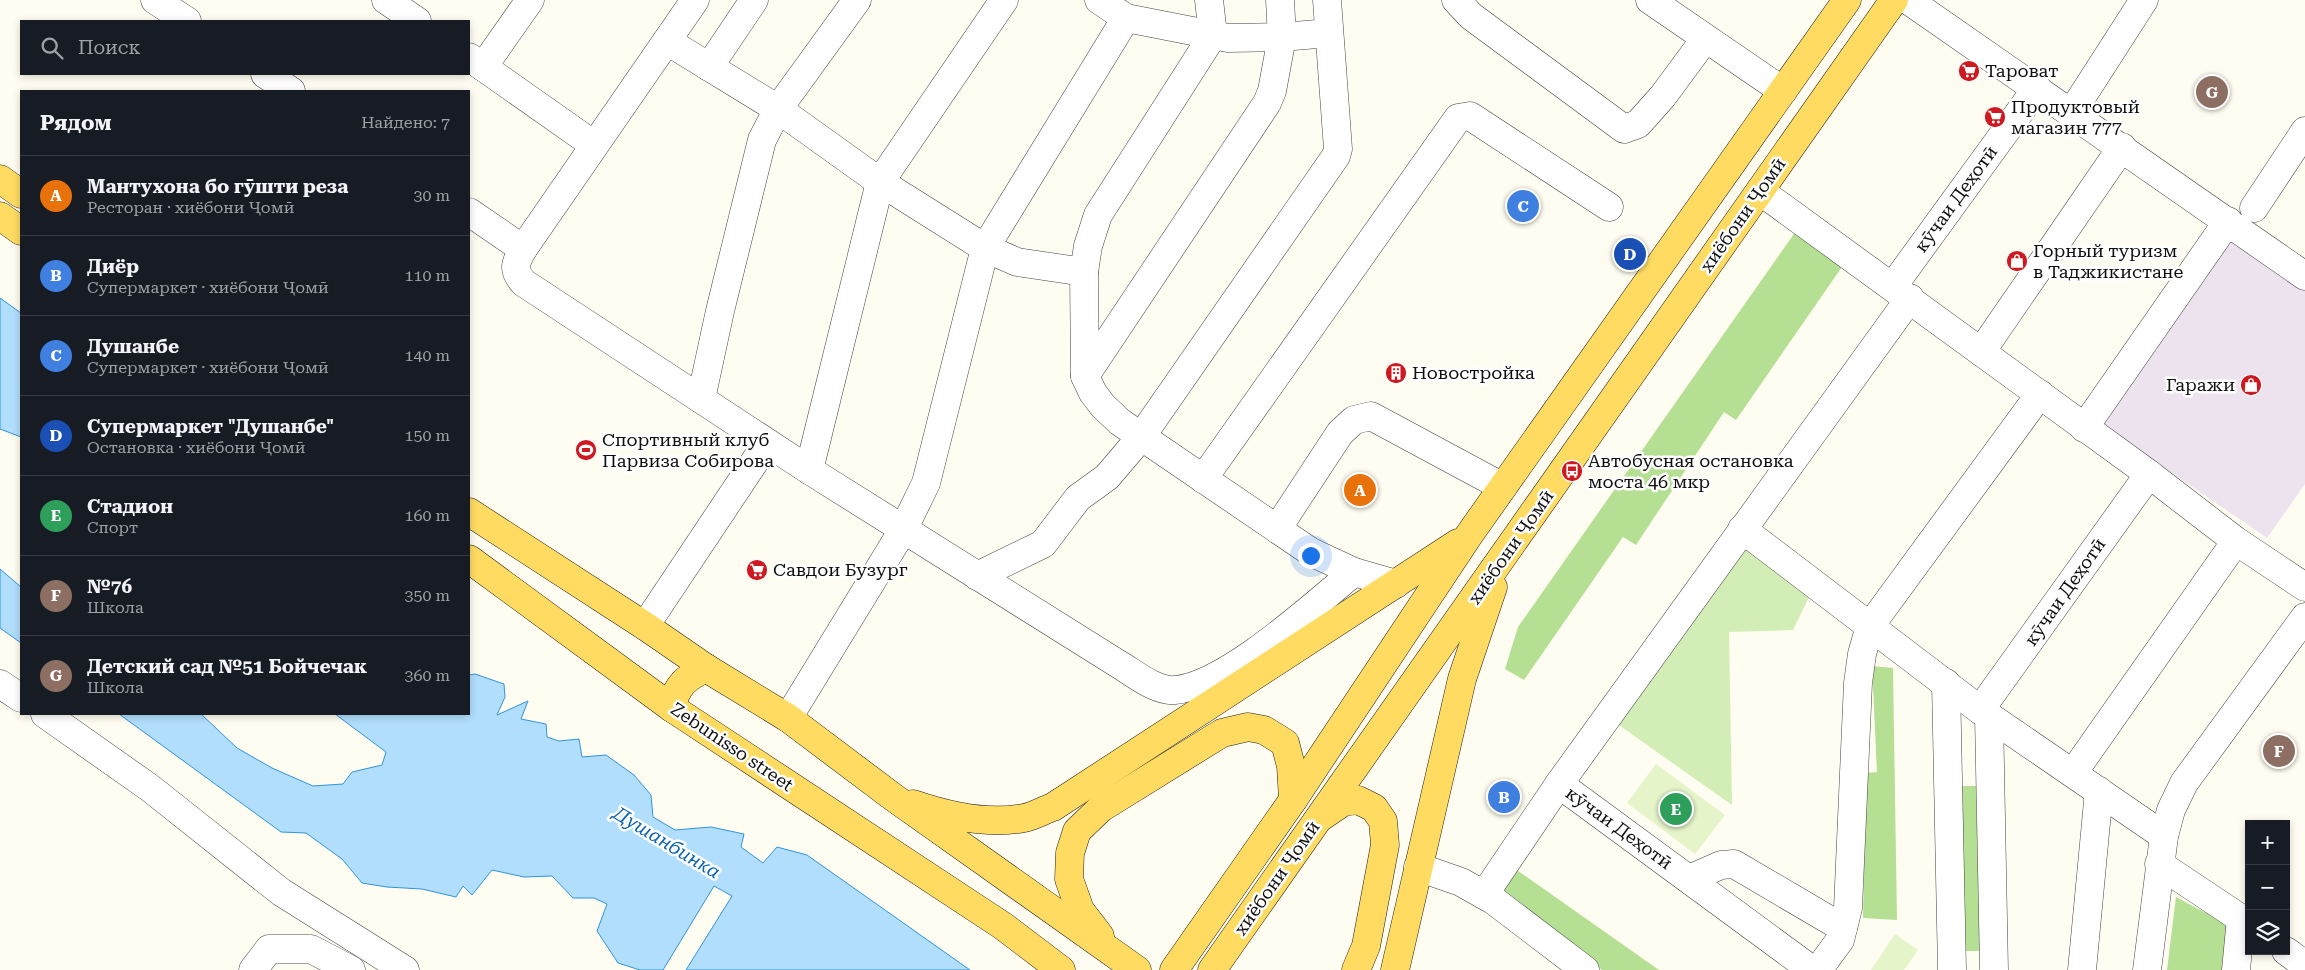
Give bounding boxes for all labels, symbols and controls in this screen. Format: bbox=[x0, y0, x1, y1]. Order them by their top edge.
search box bbox=[20, 20, 470, 75]
icon: search bbox=[38, 34, 66, 62]
text: Поиск bbox=[78, 36, 141, 59]
supermarket icon: Тароват bbox=[1957, 59, 1981, 83]
place label: Тароват bbox=[1985, 60, 2058, 81]
pin: G bbox=[2196, 73, 2228, 111]
place label: Продуктовый магазин 777 bbox=[2011, 96, 2140, 138]
supermarket icon: Продуктовый магазин 777 bbox=[1983, 105, 2007, 129]
text: Рядом bbox=[40, 111, 112, 135]
text: Найдено: 7 bbox=[361, 113, 450, 132]
street label: кӯчаи Деҳотӣ bbox=[1910, 141, 2001, 256]
street label: хиёбони Ҷомӣ bbox=[1695, 154, 1790, 276]
text: Мантухона бо гӯшти реза bbox=[87, 175, 348, 198]
text: A bbox=[50, 186, 62, 205]
text: 30 m bbox=[413, 186, 450, 205]
pin: C bbox=[1507, 187, 1539, 225]
text: Ресторан · хиёбони Ҷомӣ bbox=[87, 198, 294, 217]
pin: D bbox=[1614, 235, 1646, 273]
place label: Горный туризм в Таджикистане bbox=[2033, 240, 2183, 282]
shop icon: Горный туризм в Таджикистане bbox=[2005, 249, 2029, 273]
text: Диёр bbox=[87, 255, 139, 278]
text: B bbox=[50, 266, 62, 285]
text: 110 m bbox=[404, 266, 450, 285]
text: Супермаркет · хиёбони Ҷомӣ bbox=[87, 278, 329, 297]
text: Душанбе bbox=[87, 335, 179, 358]
text: C bbox=[50, 346, 62, 365]
text: 140 m bbox=[404, 346, 450, 365]
text: Супермаркет · хиёбони Ҷомӣ bbox=[87, 358, 329, 377]
building icon: Новостройка bbox=[1384, 361, 1408, 385]
place label: Новостройка bbox=[1412, 362, 1535, 383]
shop icon: Гаражи bbox=[2239, 373, 2263, 397]
place label: Гаражи bbox=[2166, 374, 2235, 395]
text: Супермаркет "Душанбе" bbox=[87, 415, 334, 438]
text: D bbox=[50, 426, 62, 445]
text: 150 m bbox=[404, 426, 450, 445]
place label: Спортивный клуб Парвиза Собирова bbox=[602, 429, 774, 471]
text: Остановка · хиёбони Ҷомӣ bbox=[87, 438, 305, 457]
sports icon: Спортивный клуб Парвиза Собирова bbox=[574, 438, 598, 462]
place label: Автобусная остановка моста 46 мкр bbox=[1588, 450, 1794, 492]
bus stop icon: Автобусная остановка моста 46 мкр bbox=[1560, 459, 1584, 483]
pin: A bbox=[1344, 471, 1376, 509]
street label: хиёбони Ҷомӣ bbox=[1463, 486, 1558, 608]
text: Стадион bbox=[87, 495, 173, 518]
text: E bbox=[51, 506, 61, 525]
text: 160 m bbox=[404, 506, 450, 525]
text: Спорт bbox=[87, 518, 138, 537]
street label: кӯчаи Деҳотӣ bbox=[2020, 534, 2109, 650]
your location bbox=[1298, 543, 1324, 569]
supermarket icon: Савдои Бузург bbox=[745, 558, 769, 582]
place label: Савдои Бузург bbox=[773, 559, 908, 580]
text: №76 bbox=[87, 575, 132, 598]
text: F bbox=[51, 586, 61, 605]
text: 350 m bbox=[404, 586, 450, 605]
text: Школа bbox=[87, 598, 144, 617]
text: Детский сад №51 Бойчечак bbox=[87, 655, 367, 678]
text: G bbox=[50, 666, 62, 685]
text: 360 m bbox=[404, 666, 450, 685]
text: Школа bbox=[87, 678, 144, 697]
street label: Zebunisso street bbox=[667, 698, 798, 795]
pin: F bbox=[2263, 732, 2295, 770]
pin: B bbox=[1488, 778, 1520, 816]
street label: кӯчаи Деҳотӣ bbox=[1562, 782, 1677, 873]
pin: E bbox=[1660, 790, 1692, 828]
water label: Душанбинка bbox=[608, 801, 725, 884]
street label: хиёбони Ҷомӣ bbox=[1229, 817, 1324, 939]
map controls bbox=[2245, 820, 2290, 955]
button: + bbox=[2245, 820, 2290, 865]
button: − bbox=[2245, 865, 2290, 910]
button: layers bbox=[2245, 910, 2290, 955]

